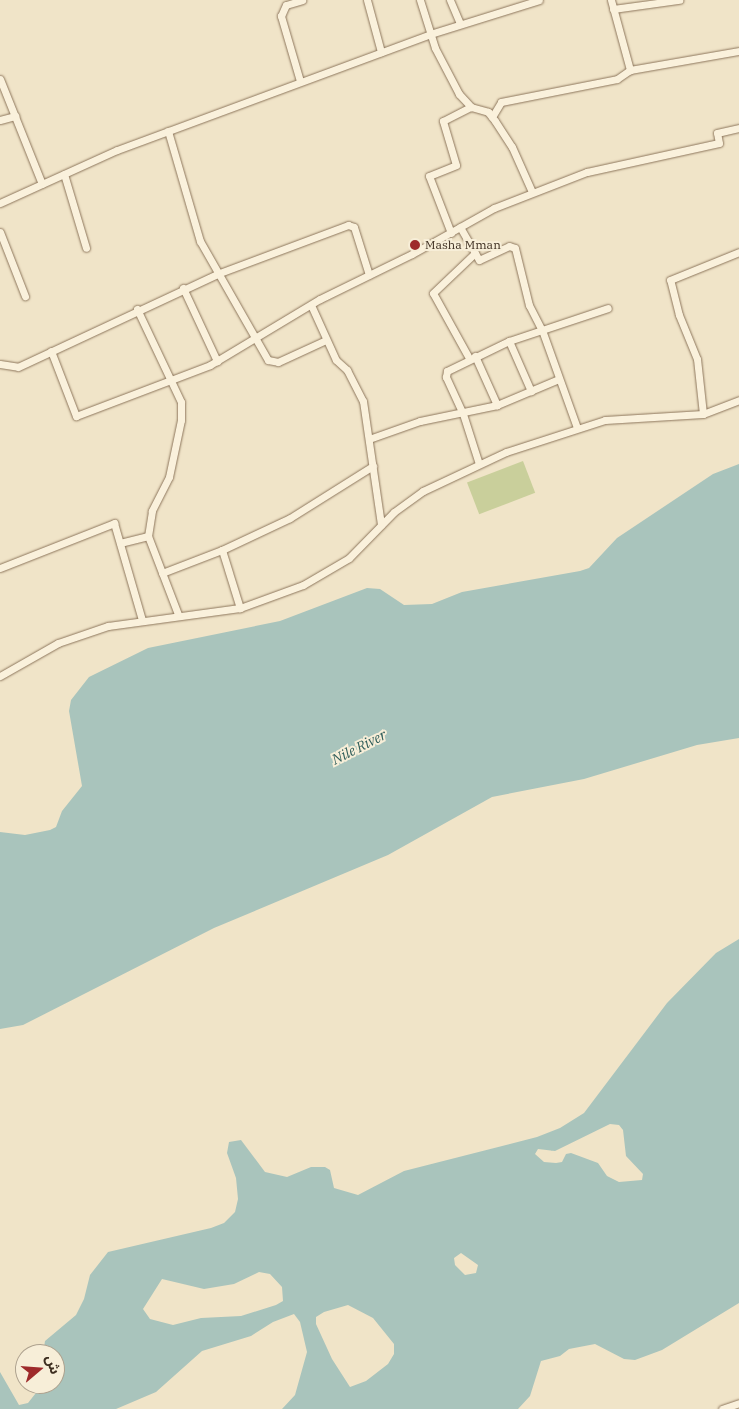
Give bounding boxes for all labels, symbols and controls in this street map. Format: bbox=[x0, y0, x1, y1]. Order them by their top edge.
place label: Masha Mman bbox=[425, 238, 501, 252]
marker: Masha Mman bbox=[409, 239, 421, 251]
water label: Nile River bbox=[329, 726, 389, 768]
north arrow bbox=[15, 1344, 65, 1394]
text: ش bbox=[42, 1353, 65, 1377]

